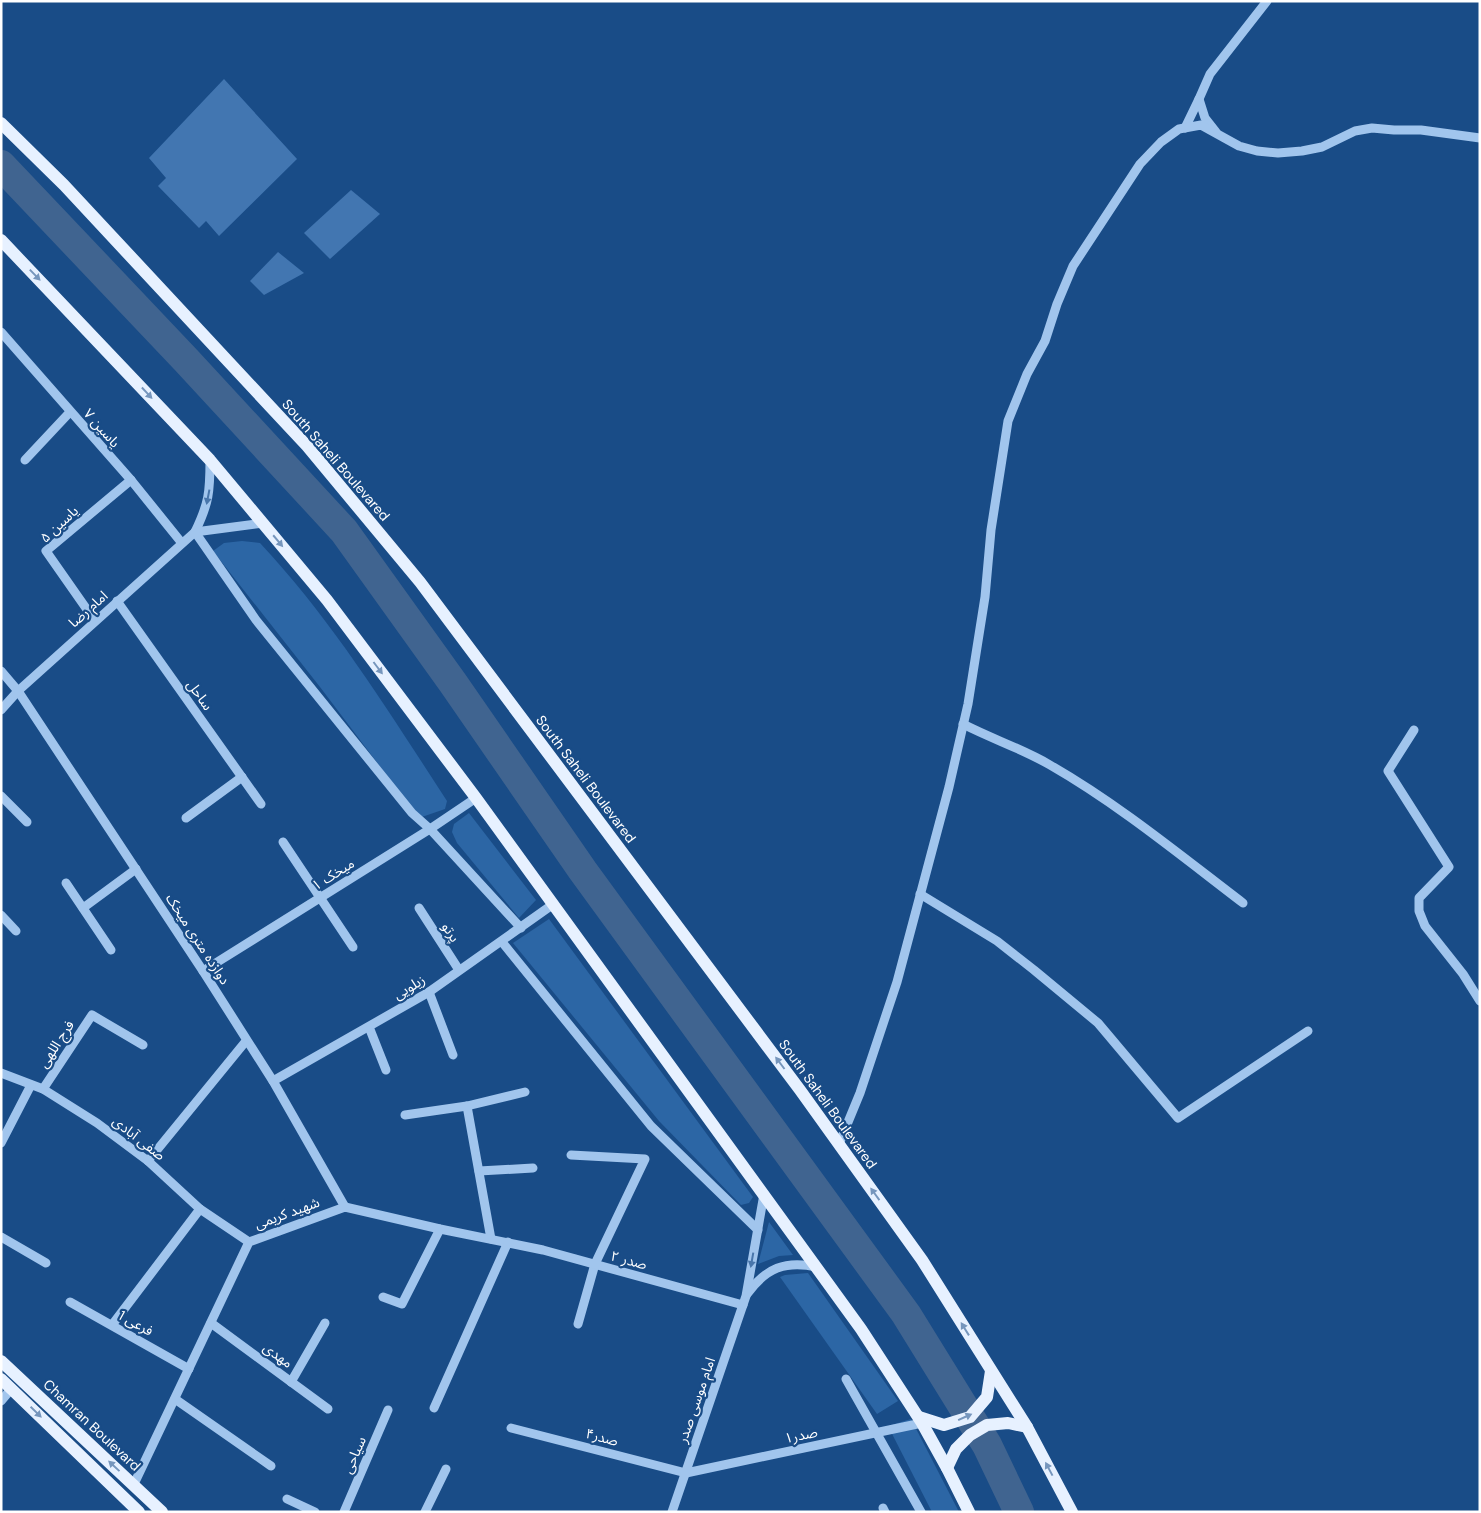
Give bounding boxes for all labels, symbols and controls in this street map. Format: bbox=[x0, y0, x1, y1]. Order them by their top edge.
one-way arrow bbox=[29, 268, 41, 280]
one-way arrow bbox=[141, 386, 153, 398]
street label: South Saheli Boulevared bbox=[278, 395, 394, 525]
street label: یاسین ۷ bbox=[80, 405, 124, 451]
one-way arrow bbox=[204, 490, 212, 506]
street label: یاسین ۵ bbox=[36, 502, 82, 546]
one-way arrow bbox=[272, 534, 283, 547]
street label: امام رضا bbox=[65, 587, 113, 633]
one-way arrow bbox=[373, 661, 384, 674]
street label: ساحل bbox=[183, 676, 217, 714]
street label: South Saheli Boulevared bbox=[532, 711, 640, 847]
street label: میخک ۱ bbox=[308, 854, 358, 894]
street label: دوازده متری میخک bbox=[162, 890, 234, 988]
street label: پرتو bbox=[437, 919, 464, 946]
street label: زیلویی bbox=[390, 970, 428, 1004]
street label: فرج اللهی bbox=[34, 1017, 80, 1072]
street label: South Saheli Boulevared bbox=[775, 1036, 881, 1172]
one-way arrow bbox=[775, 1056, 785, 1070]
street label: صفی آبادی bbox=[109, 1112, 169, 1164]
one-way arrow bbox=[870, 1188, 880, 1201]
street label: شهید کریمی bbox=[252, 1193, 322, 1233]
street label: صدر ۲ bbox=[609, 1247, 650, 1274]
one-way arrow bbox=[748, 1252, 756, 1268]
street label: فرعی 1 bbox=[115, 1306, 157, 1340]
one-way arrow bbox=[961, 1323, 970, 1336]
street label: مهدی bbox=[260, 1338, 296, 1372]
street label: امام موسی صدر bbox=[673, 1355, 721, 1447]
street label: Chamran Boulevard bbox=[40, 1375, 144, 1475]
one-way arrow bbox=[30, 1406, 42, 1418]
one-way arrow bbox=[958, 1413, 972, 1421]
street label: صدر۱ bbox=[783, 1423, 819, 1447]
street label: صدر۴ bbox=[584, 1424, 621, 1450]
street label: سیاحی bbox=[338, 1434, 370, 1476]
one-way arrow bbox=[109, 1460, 121, 1472]
one-way arrow bbox=[1045, 1461, 1053, 1476]

